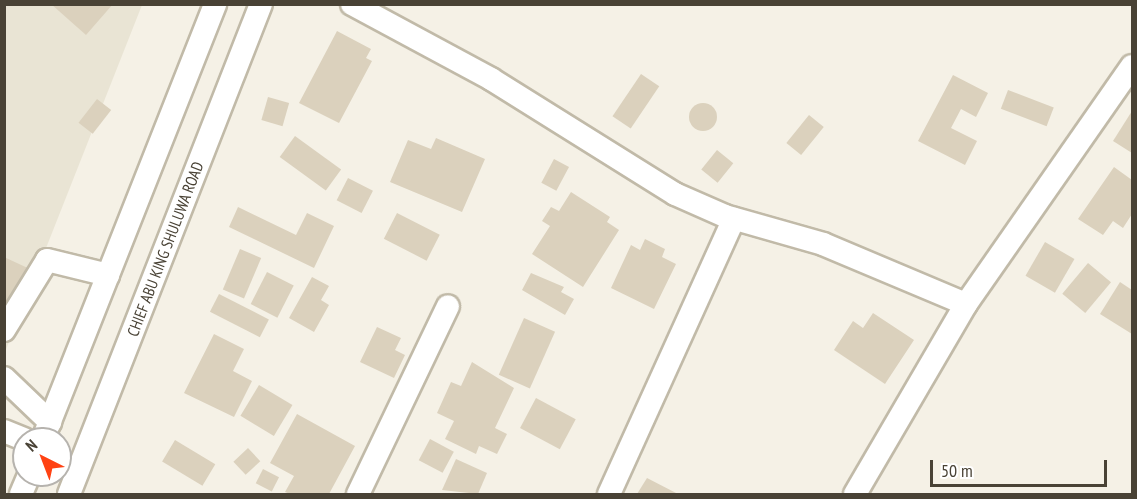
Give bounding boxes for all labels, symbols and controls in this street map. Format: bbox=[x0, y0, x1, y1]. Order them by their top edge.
street label: CHIEF ABU KING SHULUWA ROAD bbox=[123, 158, 207, 340]
north arrow bbox=[12, 427, 72, 487]
text: N bbox=[21, 435, 41, 455]
scale bar bbox=[933, 448, 1110, 486]
text: 50 m bbox=[941, 459, 973, 482]

